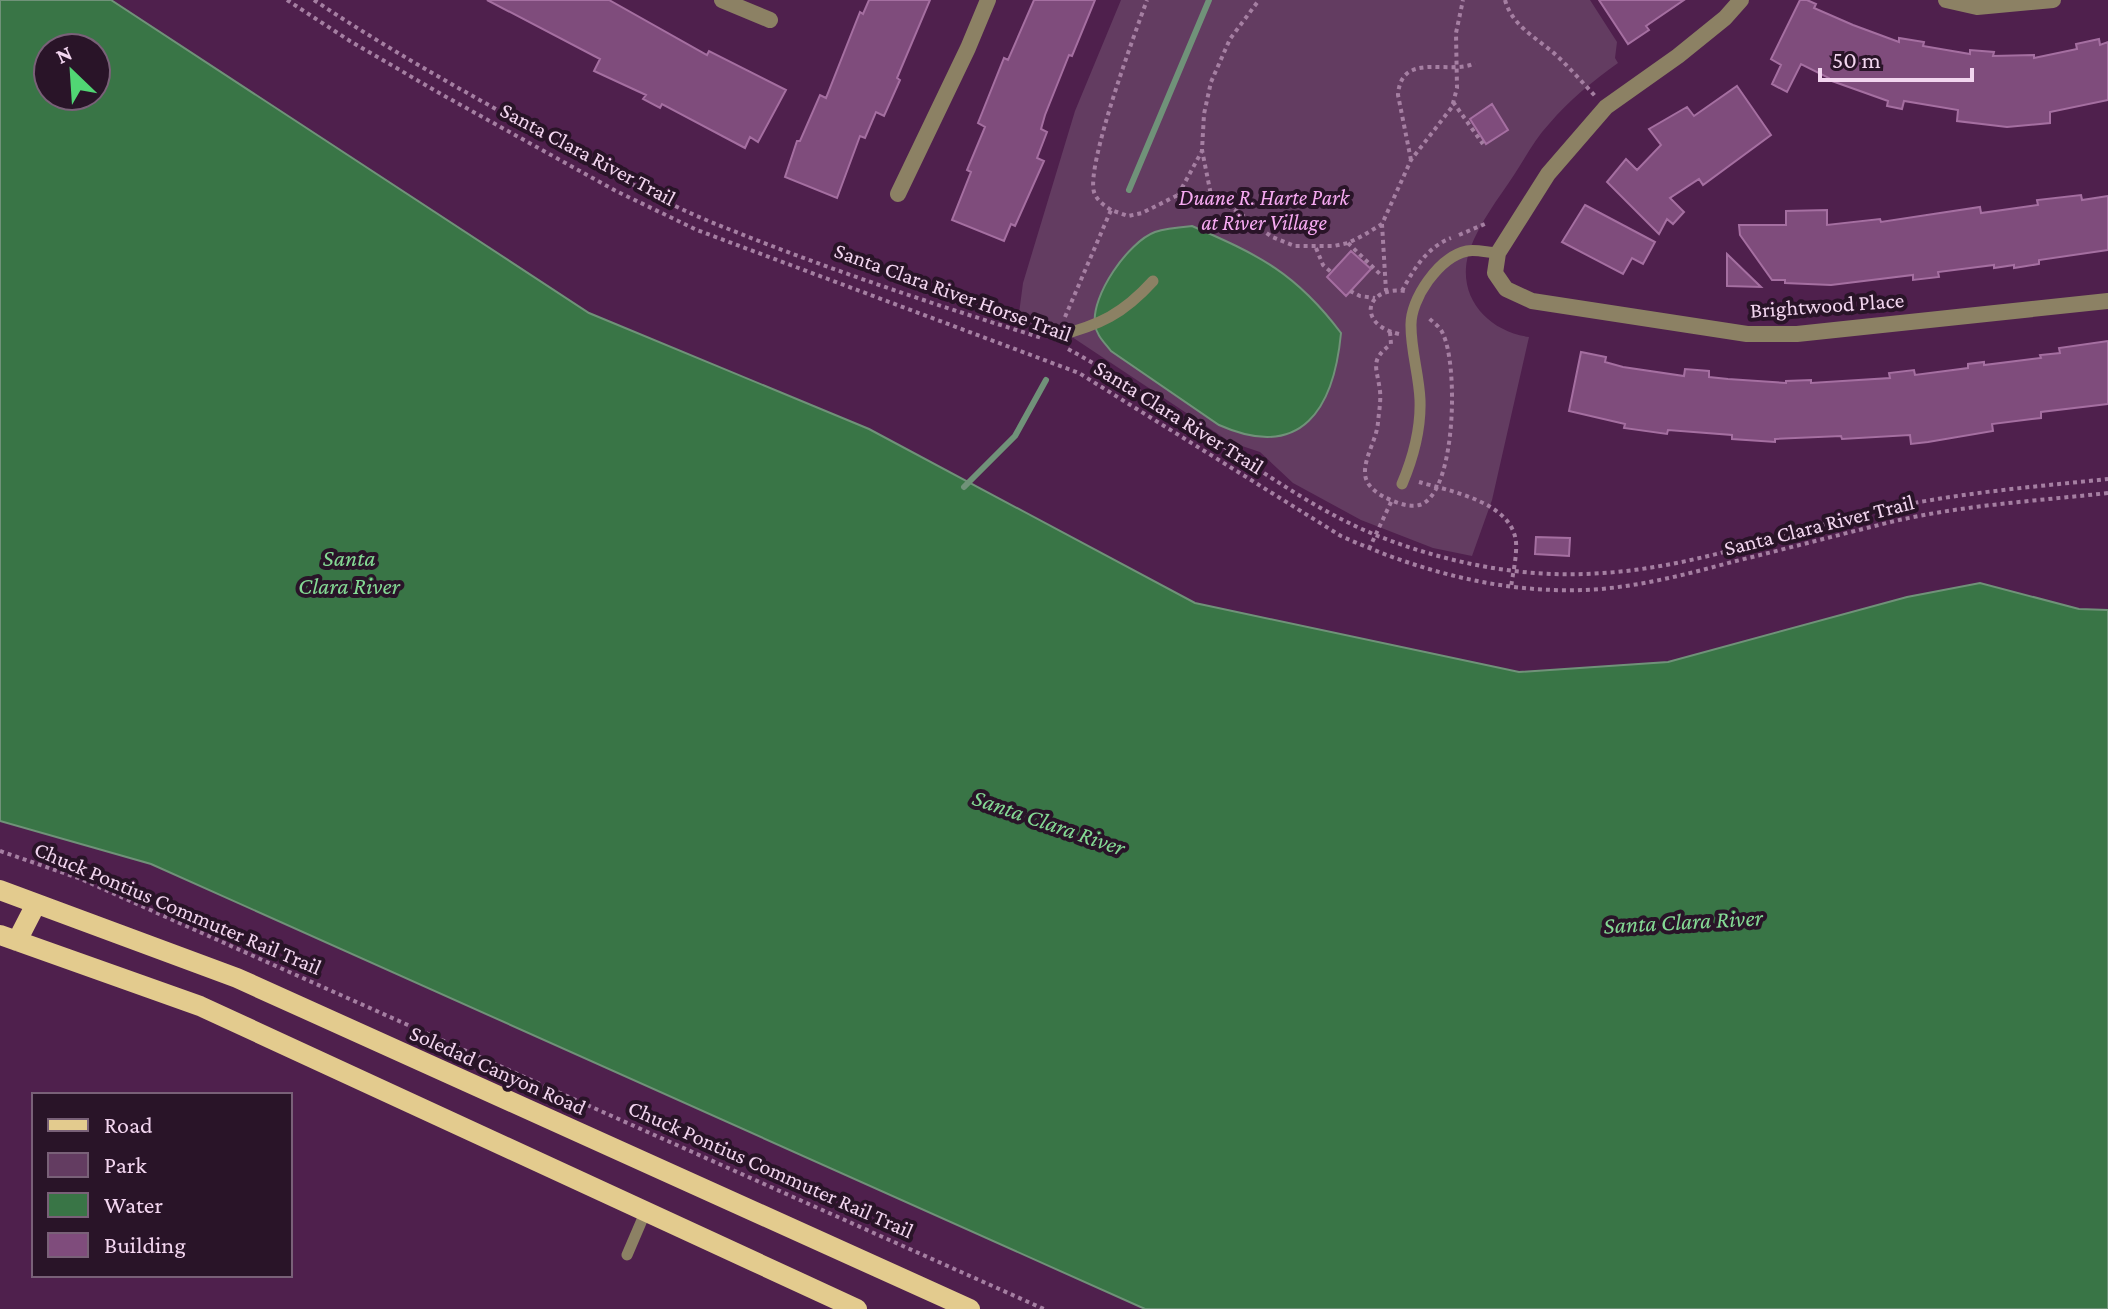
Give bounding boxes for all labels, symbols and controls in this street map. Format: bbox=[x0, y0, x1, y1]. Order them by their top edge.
north arrow bbox=[32, 32, 112, 112]
scale bar bbox=[1820, 32, 1972, 82]
text: N bbox=[52, 40, 76, 69]
text: 50 m bbox=[1832, 46, 1881, 73]
street label: Santa Clara River Trail bbox=[496, 97, 680, 211]
park label: Duane R. Harte Park at River Village bbox=[1179, 185, 1351, 235]
street label: Santa Clara River Horse Trail bbox=[831, 237, 1075, 347]
street label: Brightwood Place bbox=[1749, 287, 1905, 323]
street label: Santa Clara River Trail bbox=[1090, 355, 1268, 479]
street label: Santa Clara River Trail bbox=[1721, 489, 1917, 561]
water label: Santa Clara River bbox=[298, 544, 401, 599]
water label: Santa Clara River bbox=[969, 783, 1129, 861]
street label: Chuck Pontius Commuter Rail Trail bbox=[31, 836, 326, 980]
water label: Santa Clara River bbox=[1603, 903, 1764, 939]
street label: Soledad Canyon Road bbox=[406, 1020, 590, 1120]
legend bbox=[32, 1093, 292, 1277]
street label: Chuck Pontius Commuter Rail Trail bbox=[625, 1095, 918, 1243]
text: Road bbox=[104, 1111, 153, 1138]
text: Park bbox=[104, 1151, 147, 1178]
text: Water bbox=[104, 1191, 163, 1218]
text: Building bbox=[104, 1231, 186, 1258]

